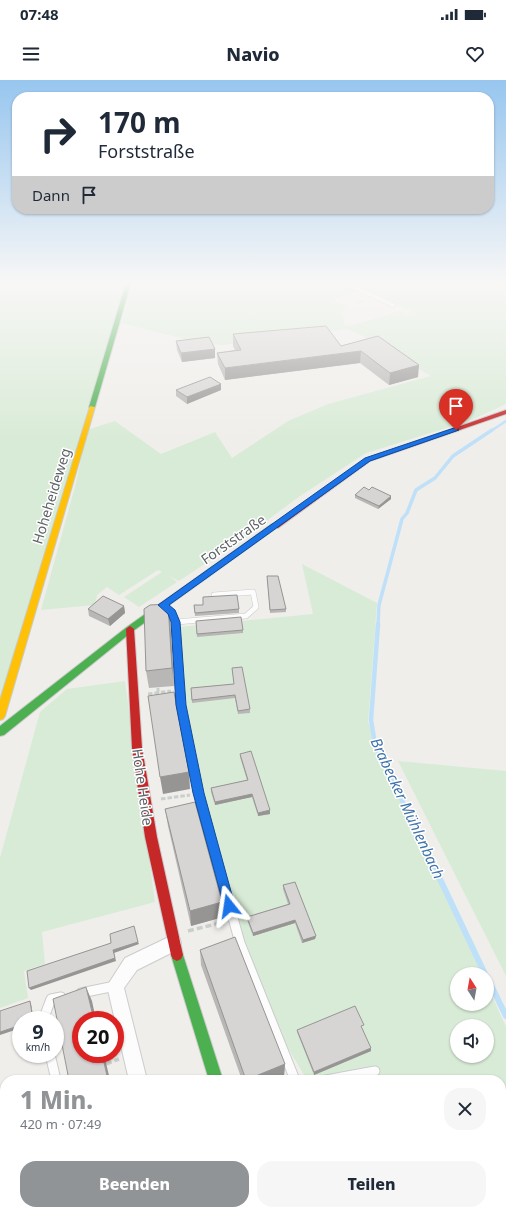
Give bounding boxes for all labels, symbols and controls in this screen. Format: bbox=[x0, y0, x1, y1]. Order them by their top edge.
text: 07:48 bbox=[20, 4, 59, 24]
text: Navio bbox=[226, 42, 280, 66]
icon: menu bbox=[20, 43, 42, 65]
icon: heart bbox=[464, 43, 486, 65]
text: 170 m bbox=[98, 103, 181, 141]
icon: right bbox=[32, 108, 84, 160]
text: Forststraße bbox=[98, 139, 195, 163]
icon: arrive bbox=[78, 184, 100, 206]
text: Dann bbox=[32, 185, 70, 205]
pin bbox=[439, 389, 473, 430]
icon: arrive bbox=[445, 395, 467, 417]
street label: Hoheheideweg bbox=[27, 446, 75, 546]
street label: Forststraße bbox=[197, 510, 269, 568]
water label: Brabecker Mühlenbach bbox=[367, 734, 449, 882]
street label: Hohe Heide bbox=[128, 747, 158, 827]
position arrow bbox=[208, 885, 250, 927]
north arrow bbox=[450, 967, 494, 1011]
map controls bbox=[450, 967, 494, 1063]
speed limit sign: 20 bbox=[72, 1011, 124, 1063]
text: 9 bbox=[32, 1018, 44, 1045]
button: sound bbox=[450, 1019, 494, 1063]
text: km/h bbox=[26, 1040, 50, 1054]
text: 1 Min. bbox=[20, 1083, 93, 1116]
button: close bbox=[444, 1088, 486, 1130]
text: 420 m · 07:49 bbox=[20, 1115, 101, 1133]
button: Beenden bbox=[20, 1161, 249, 1207]
button: Teilen bbox=[257, 1161, 486, 1207]

